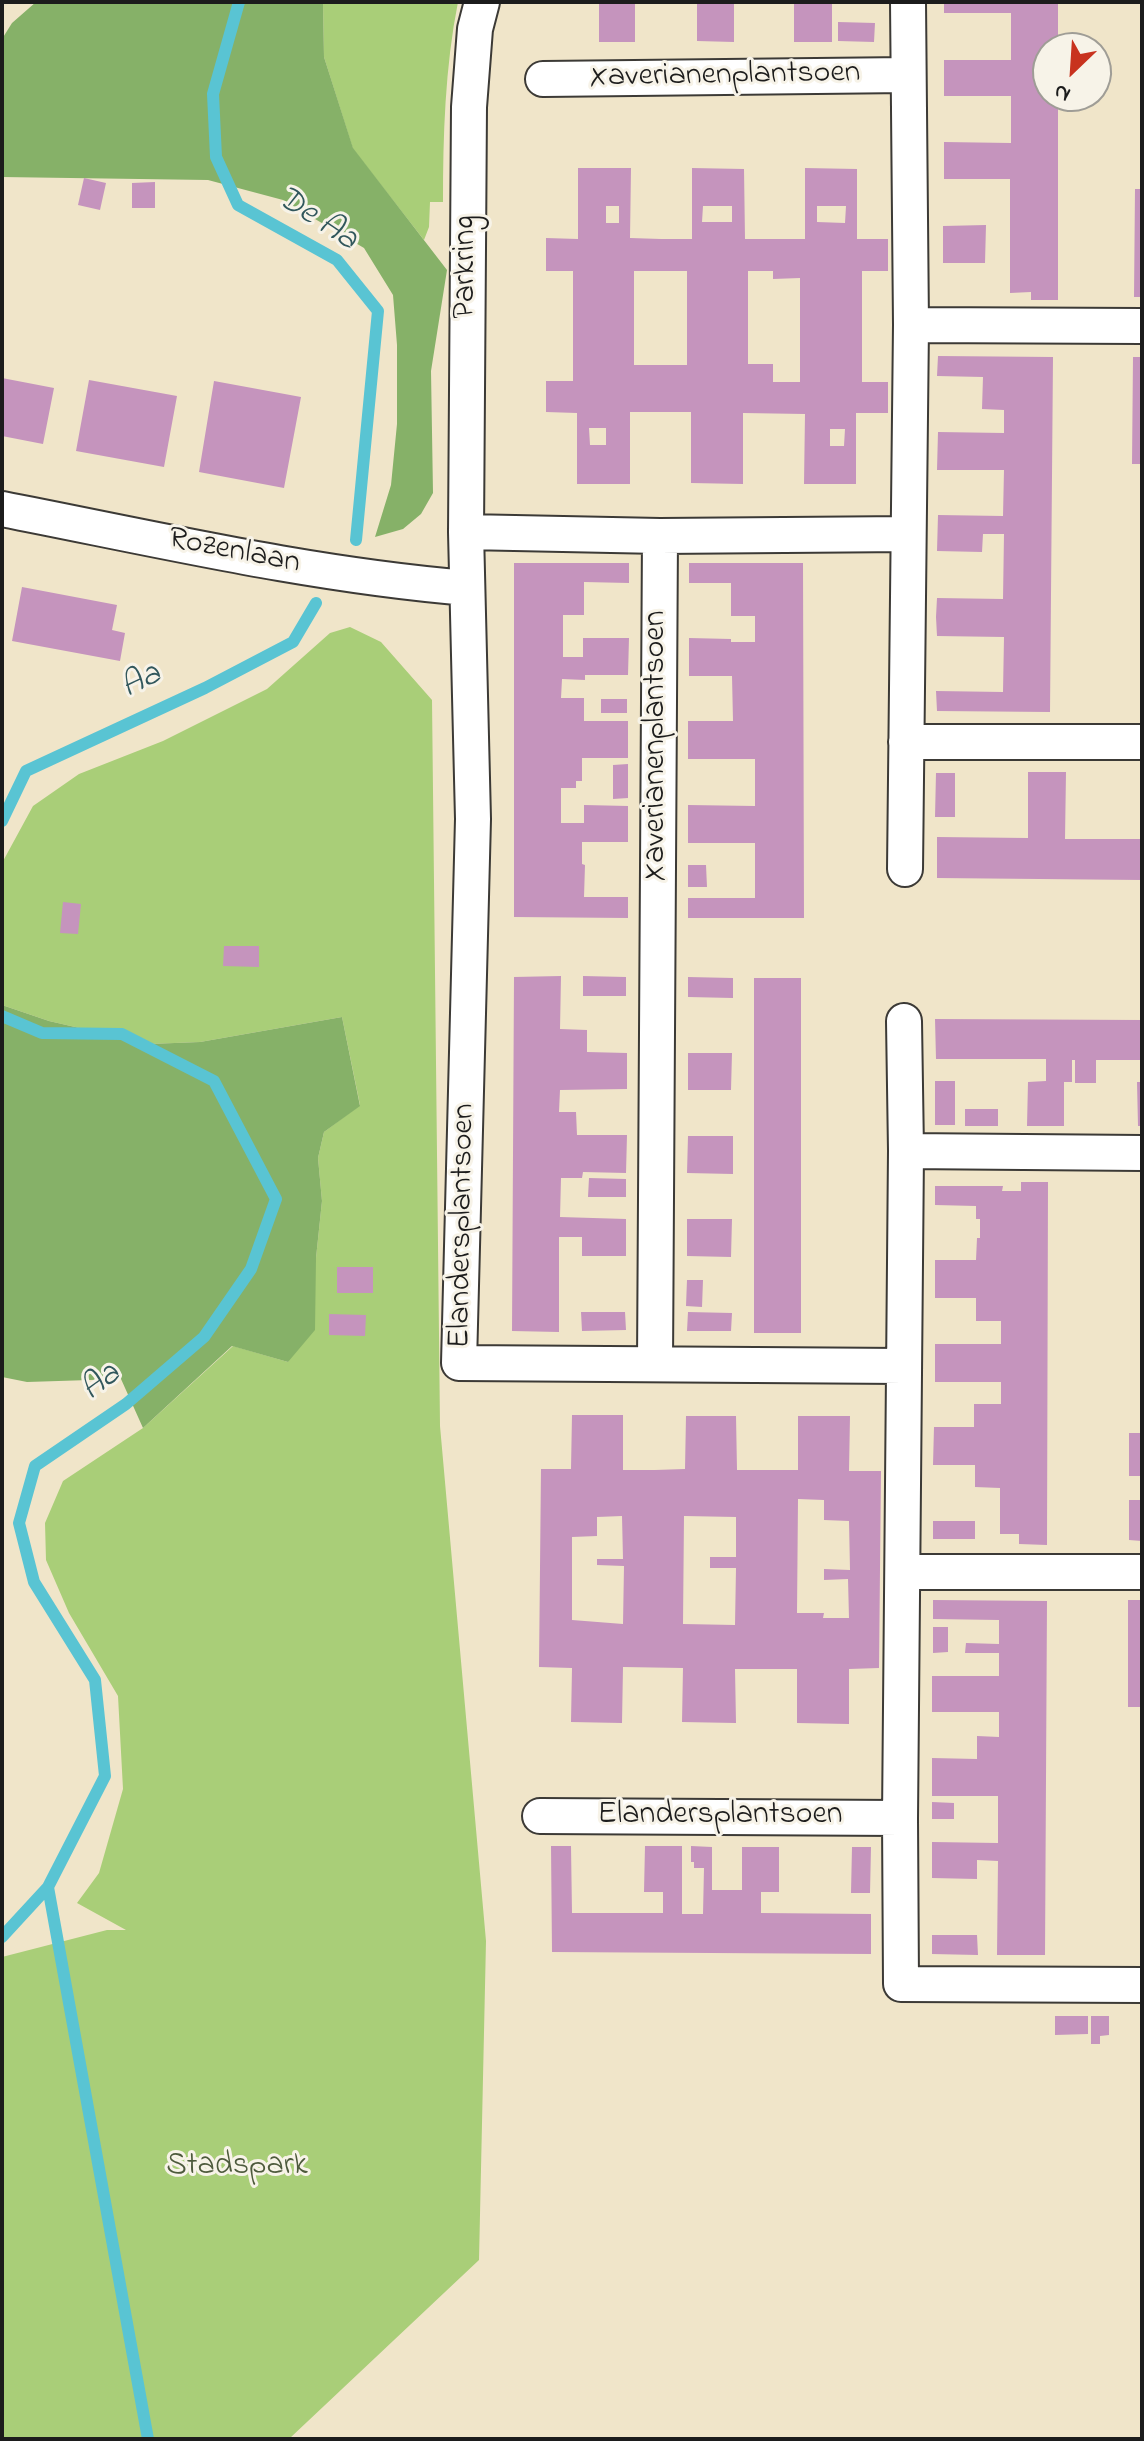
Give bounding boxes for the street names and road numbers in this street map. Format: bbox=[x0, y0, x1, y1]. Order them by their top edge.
street label: Xaverianenplantsoen bbox=[589, 55, 861, 99]
street label: Parkring bbox=[449, 215, 487, 319]
street label: Rozenlaan bbox=[165, 521, 303, 585]
street label: Xaverianenplantsoen bbox=[639, 611, 677, 881]
street label: Elandersplantsoen bbox=[443, 1103, 485, 1349]
street label: Elandersplantsoen bbox=[597, 1798, 843, 1836]

